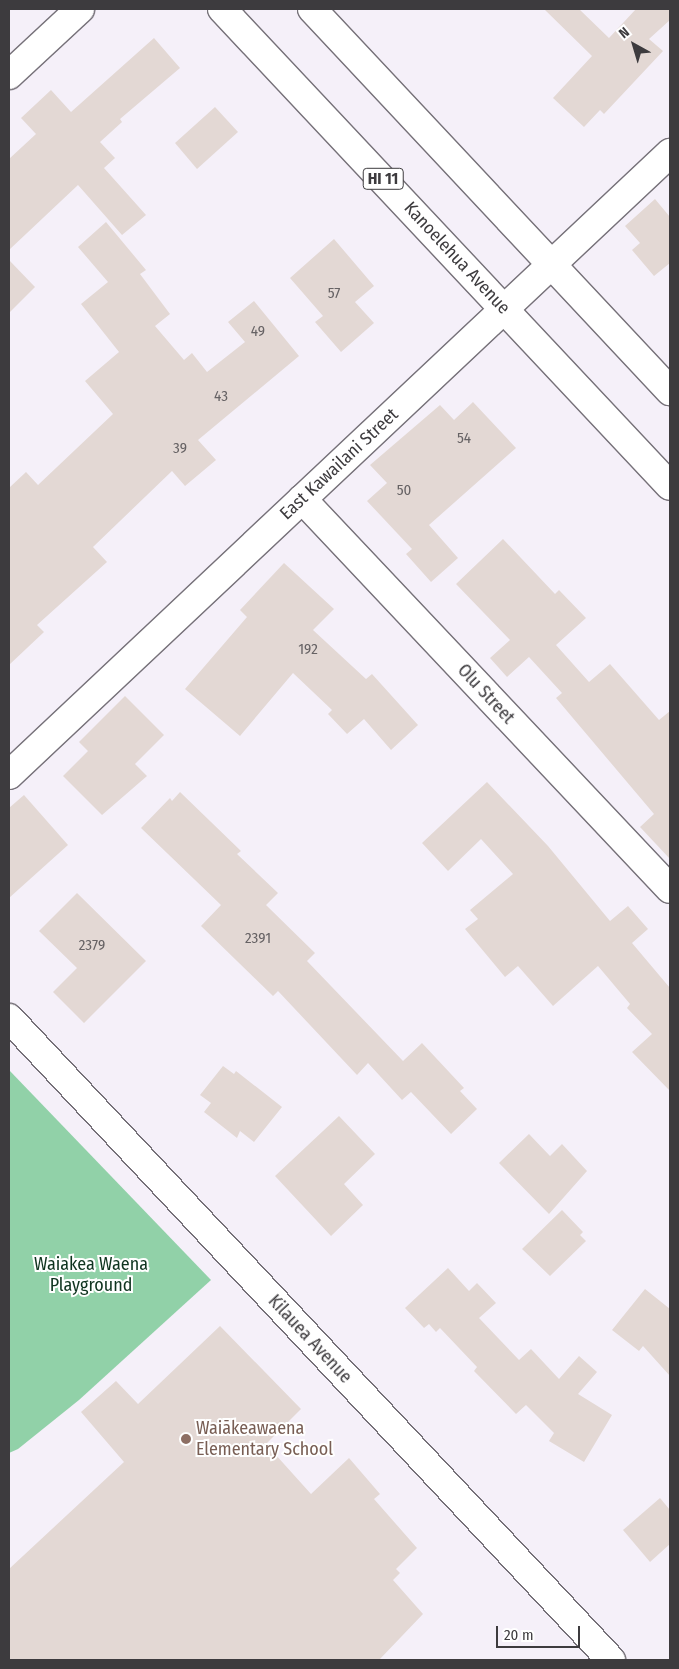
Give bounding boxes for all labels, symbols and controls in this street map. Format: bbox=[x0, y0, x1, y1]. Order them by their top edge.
north arrow bbox=[609, 20, 659, 70]
text: N bbox=[616, 24, 633, 42]
road number: HI 11 bbox=[362, 165, 404, 192]
street label: Kanoelehua Avenue bbox=[399, 197, 515, 319]
house number: 57 bbox=[328, 285, 340, 303]
house number: 49 bbox=[251, 323, 265, 341]
house number: 43 bbox=[214, 388, 228, 406]
street label: East Kawailani Street bbox=[275, 404, 403, 524]
house number: 54 bbox=[457, 430, 471, 448]
house number: 39 bbox=[173, 440, 187, 458]
house number: 50 bbox=[397, 482, 411, 500]
house number: 192 bbox=[298, 641, 318, 659]
street label: Olu Street bbox=[453, 660, 519, 728]
house number: 2391 bbox=[245, 930, 271, 948]
house number: 2379 bbox=[79, 937, 105, 955]
park label: Waiakea Waena Playground bbox=[34, 1254, 148, 1296]
street label: Kilauea Avenue bbox=[264, 1290, 356, 1388]
place label: Waiākeawaena Elementary School bbox=[196, 1418, 333, 1460]
marker: Waiākeawaena Elementary School bbox=[180, 1433, 192, 1445]
scale bar bbox=[499, 1616, 583, 1648]
text: 20 m bbox=[504, 1626, 534, 1644]

